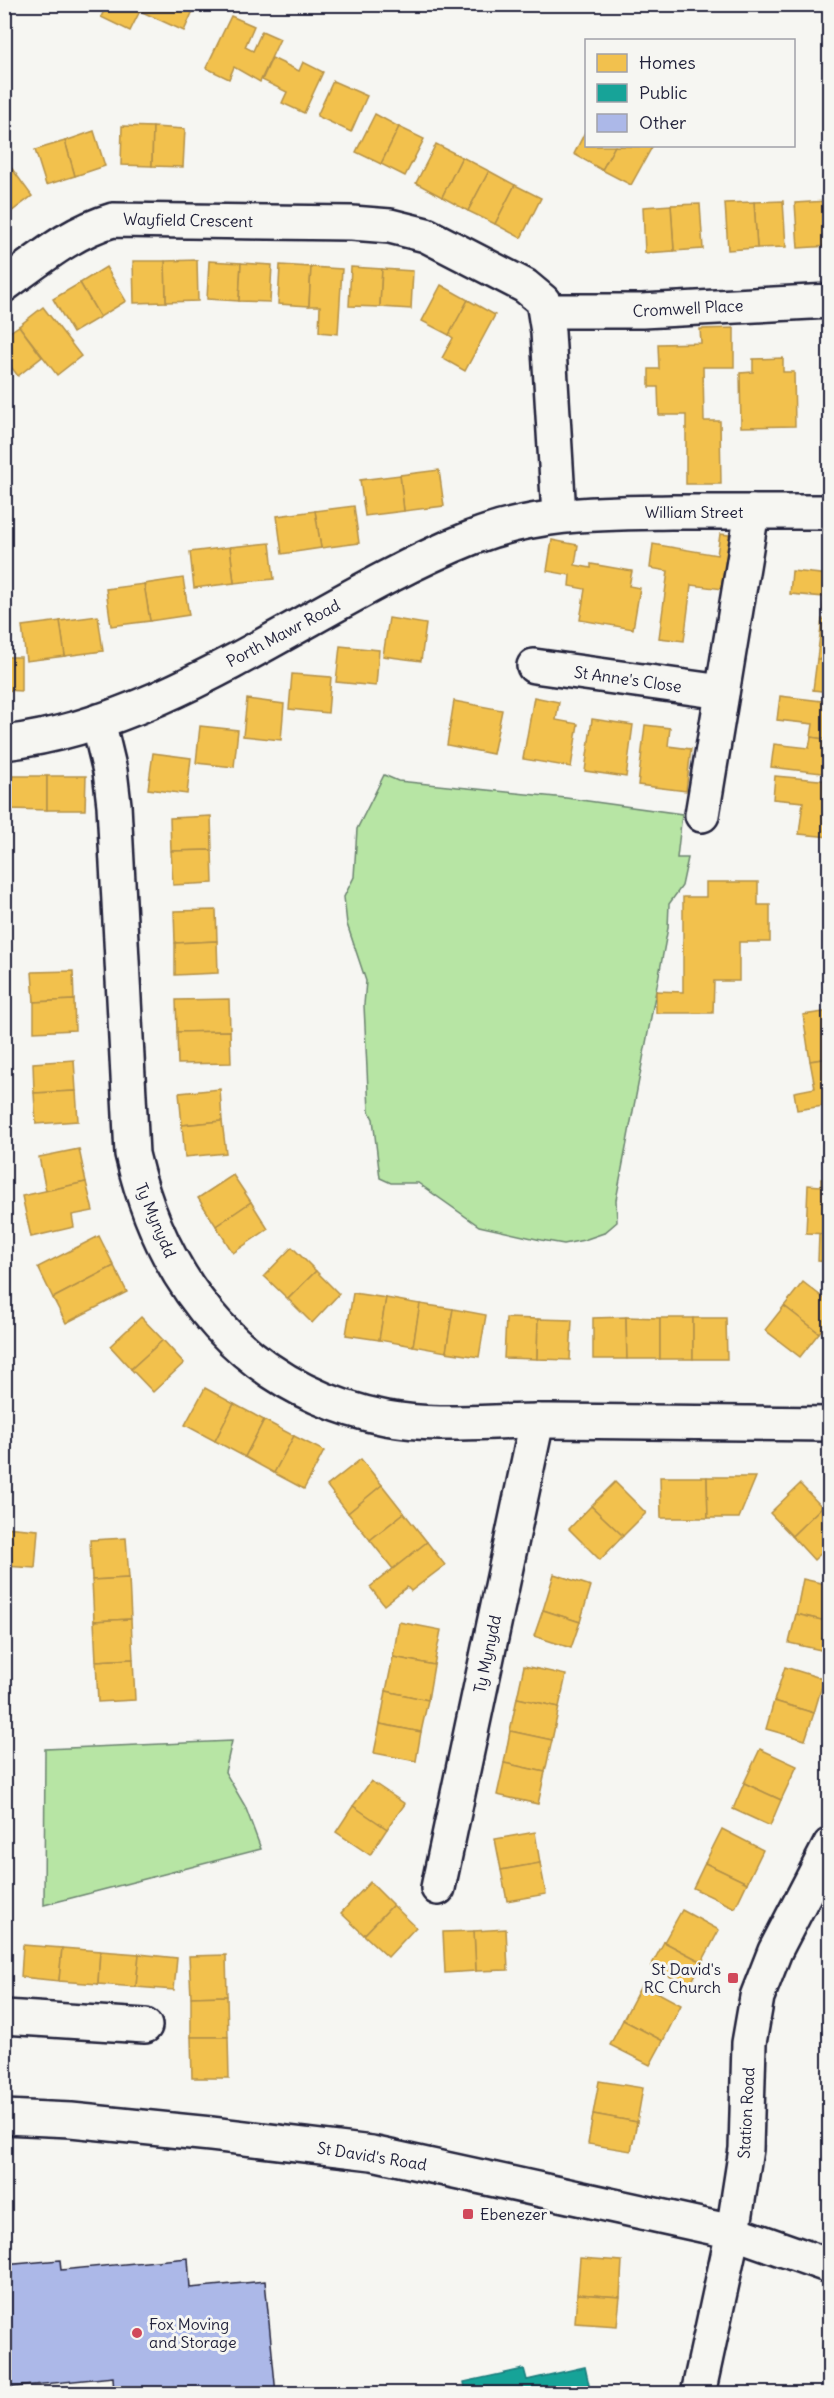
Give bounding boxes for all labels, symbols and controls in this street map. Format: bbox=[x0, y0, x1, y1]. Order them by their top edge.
legend bbox=[585, 39, 795, 147]
text: Homes bbox=[639, 51, 696, 74]
text: Public bbox=[639, 81, 688, 104]
text: Other bbox=[639, 111, 687, 134]
street label: Wayfield Crescent bbox=[123, 209, 254, 231]
street label: Cromwell Place bbox=[632, 295, 744, 321]
street label: William Street bbox=[645, 502, 744, 522]
street label: Porth Mawr Road bbox=[223, 595, 343, 671]
street label: St Anne's Close bbox=[573, 662, 683, 696]
street label: Ty Mynydd bbox=[131, 1180, 181, 1260]
street label: Ty Mynydd bbox=[469, 1613, 505, 1695]
place label: St David's RC Church bbox=[644, 1959, 721, 1997]
marker: St David's RC Church bbox=[726, 1971, 740, 1985]
street label: Station Road bbox=[734, 2067, 758, 2159]
street label: St David's Road bbox=[316, 2137, 428, 2175]
place label: Ebenezer bbox=[480, 2204, 548, 2224]
marker: Ebenezer bbox=[461, 2207, 475, 2221]
place label: Fox Moving and Storage bbox=[149, 2314, 237, 2352]
marker: Fox Moving and Storage bbox=[130, 2326, 144, 2340]

